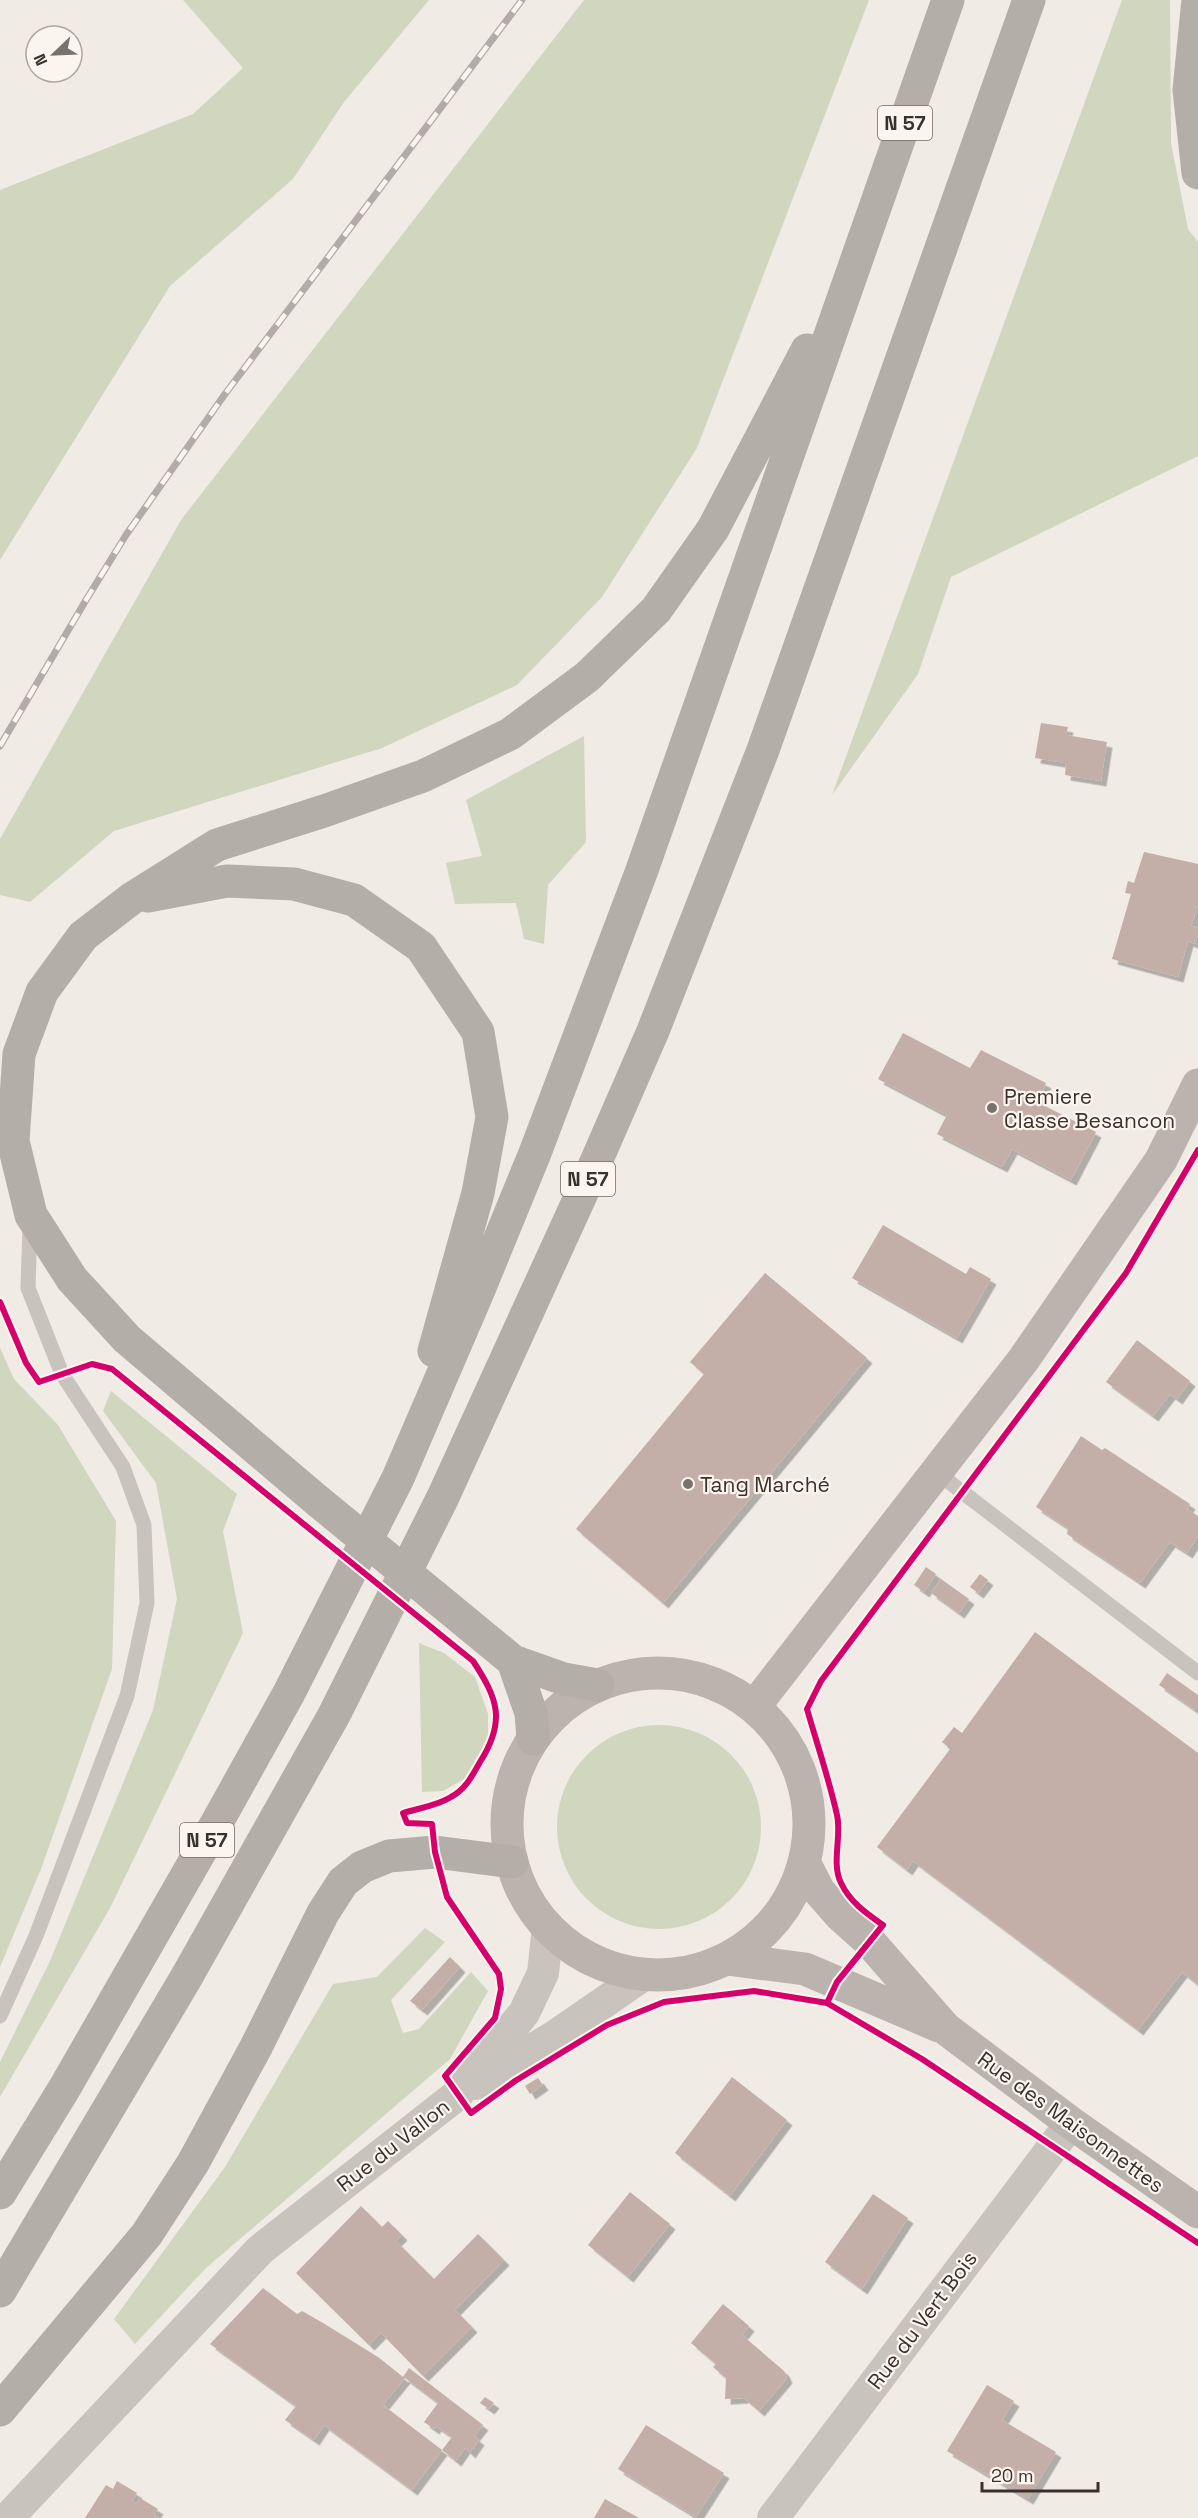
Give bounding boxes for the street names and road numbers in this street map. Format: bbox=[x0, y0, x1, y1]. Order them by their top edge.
road number: N 57 bbox=[878, 106, 932, 140]
road number: N 57 bbox=[561, 1162, 615, 1196]
road number: N 57 bbox=[180, 1823, 234, 1857]
street label: Rue des Maisonnettes bbox=[972, 2045, 1170, 2199]
street label: Rue du Vallon bbox=[331, 2093, 455, 2197]
street label: Rue du Vert Bois bbox=[861, 2246, 983, 2394]

